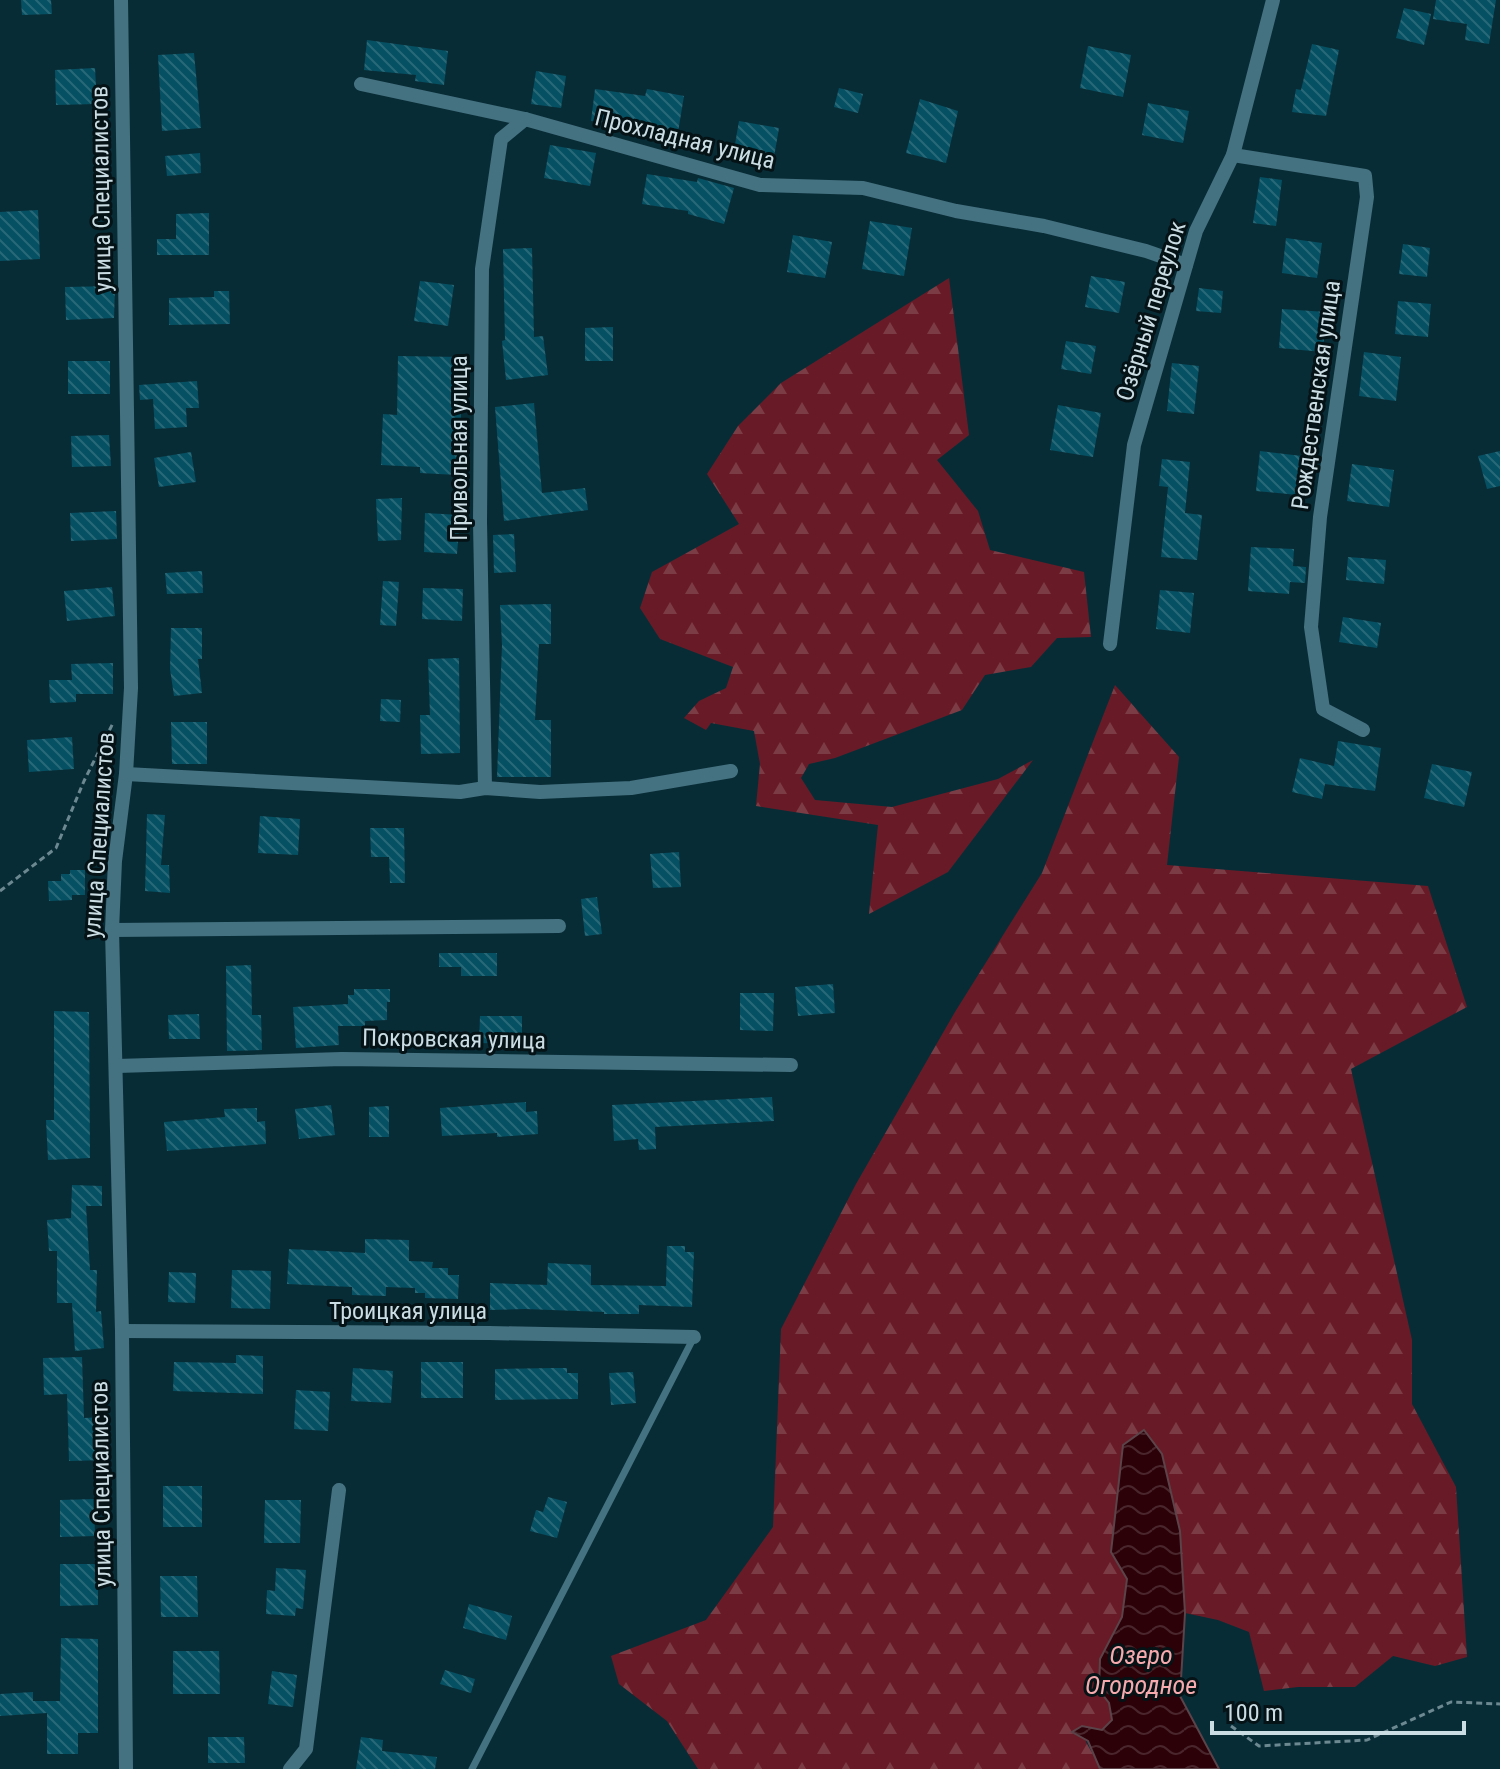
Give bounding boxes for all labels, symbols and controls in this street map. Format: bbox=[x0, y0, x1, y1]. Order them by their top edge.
street label: улица Специалистов bbox=[85, 86, 117, 292]
street label: Прохладная улица bbox=[592, 103, 778, 175]
street label: Озёрный переулок bbox=[1110, 217, 1192, 404]
street label: Рождественская улица bbox=[1286, 279, 1346, 511]
street label: Привольная улица bbox=[445, 355, 473, 541]
street label: улица Специалистов bbox=[78, 731, 120, 939]
street label: Покровская улица bbox=[362, 1023, 546, 1055]
street label: Троицкая улица bbox=[329, 1297, 487, 1325]
street label: улица Специалистов bbox=[85, 1381, 117, 1587]
water label: Озеро Огородное bbox=[1085, 1640, 1197, 1700]
scale bar bbox=[1212, 1685, 1464, 1735]
text: 100 m bbox=[1224, 1699, 1283, 1727]

